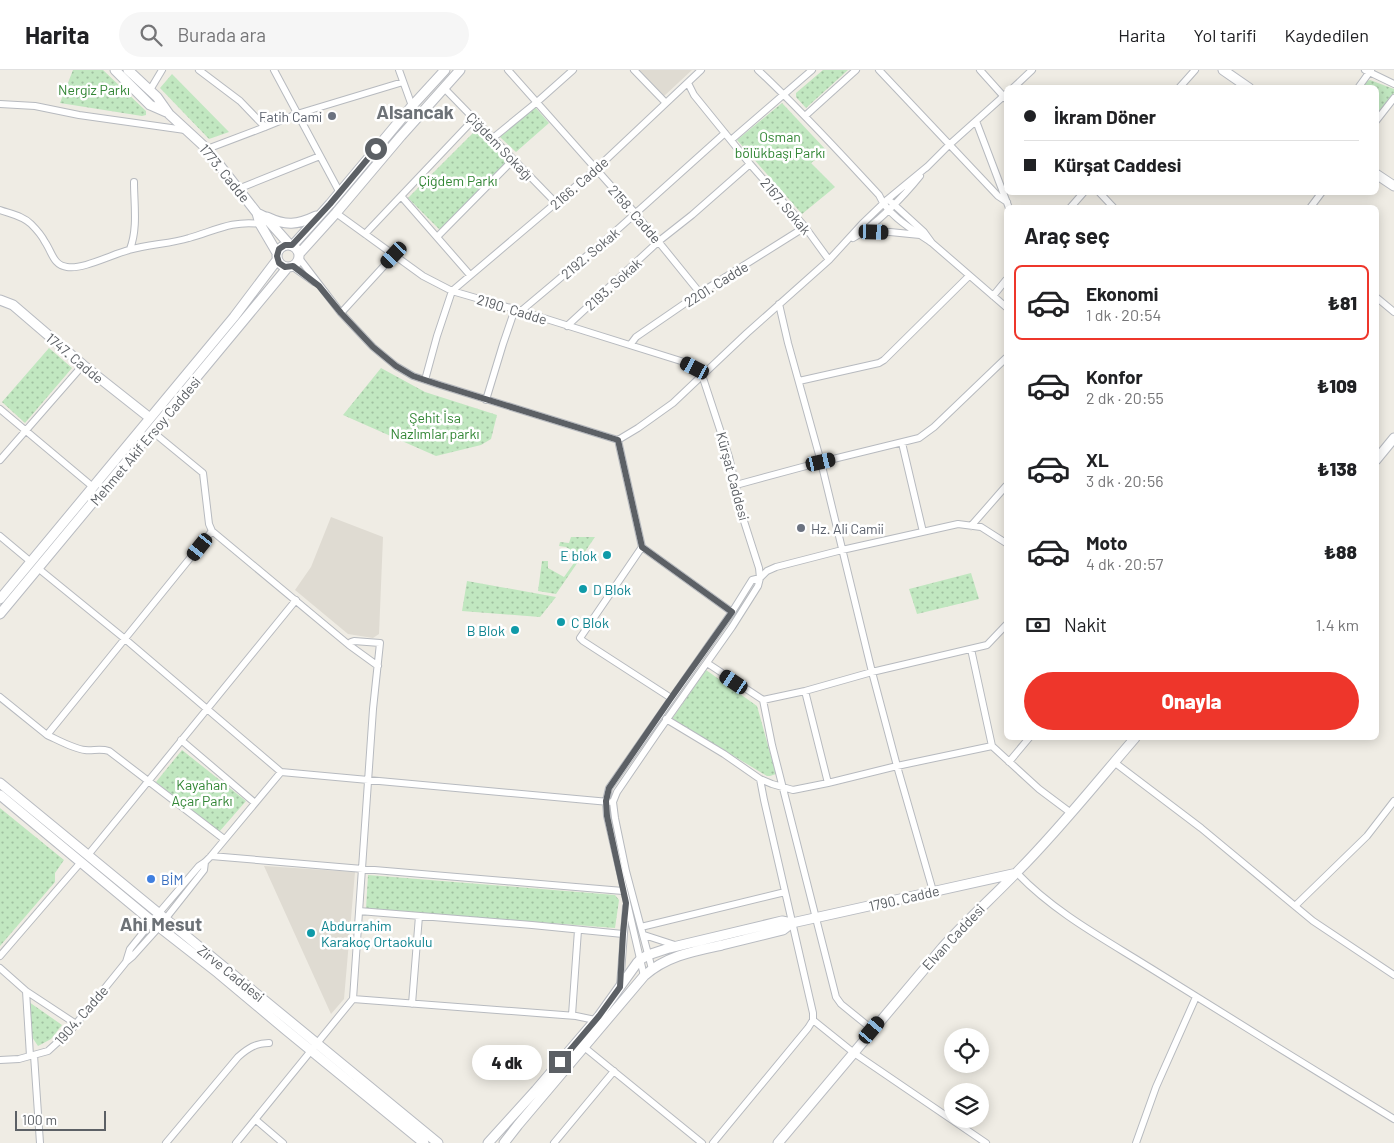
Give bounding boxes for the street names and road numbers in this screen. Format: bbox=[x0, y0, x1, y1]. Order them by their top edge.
street label: Çiğdem Sokağı bbox=[463, 108, 537, 184]
street label: 1773. Cadde bbox=[196, 140, 254, 206]
street label: 2166. Cadde bbox=[546, 153, 612, 213]
street label: 2167. Sokak bbox=[757, 174, 815, 238]
street label: 2158. Cadde bbox=[605, 181, 665, 247]
street label: 2192. Sokak bbox=[558, 224, 622, 282]
street label: 2193. Sokak bbox=[581, 254, 645, 314]
street label: 2201. Cadde bbox=[681, 258, 751, 310]
street label: 2190. Cadde bbox=[475, 290, 549, 328]
street label: 1747. Cadde bbox=[43, 329, 107, 387]
street label: Mehmet Akif Ersoy Caddesi bbox=[86, 373, 204, 509]
street label: Kürşat Caddesi bbox=[713, 430, 753, 522]
street label: 1790. Cadde bbox=[867, 882, 941, 914]
street label: Elvan Caddesi bbox=[918, 901, 988, 973]
street label: Zirve Caddesi bbox=[194, 941, 268, 1005]
street label: 1904. Cadde bbox=[51, 982, 111, 1048]

